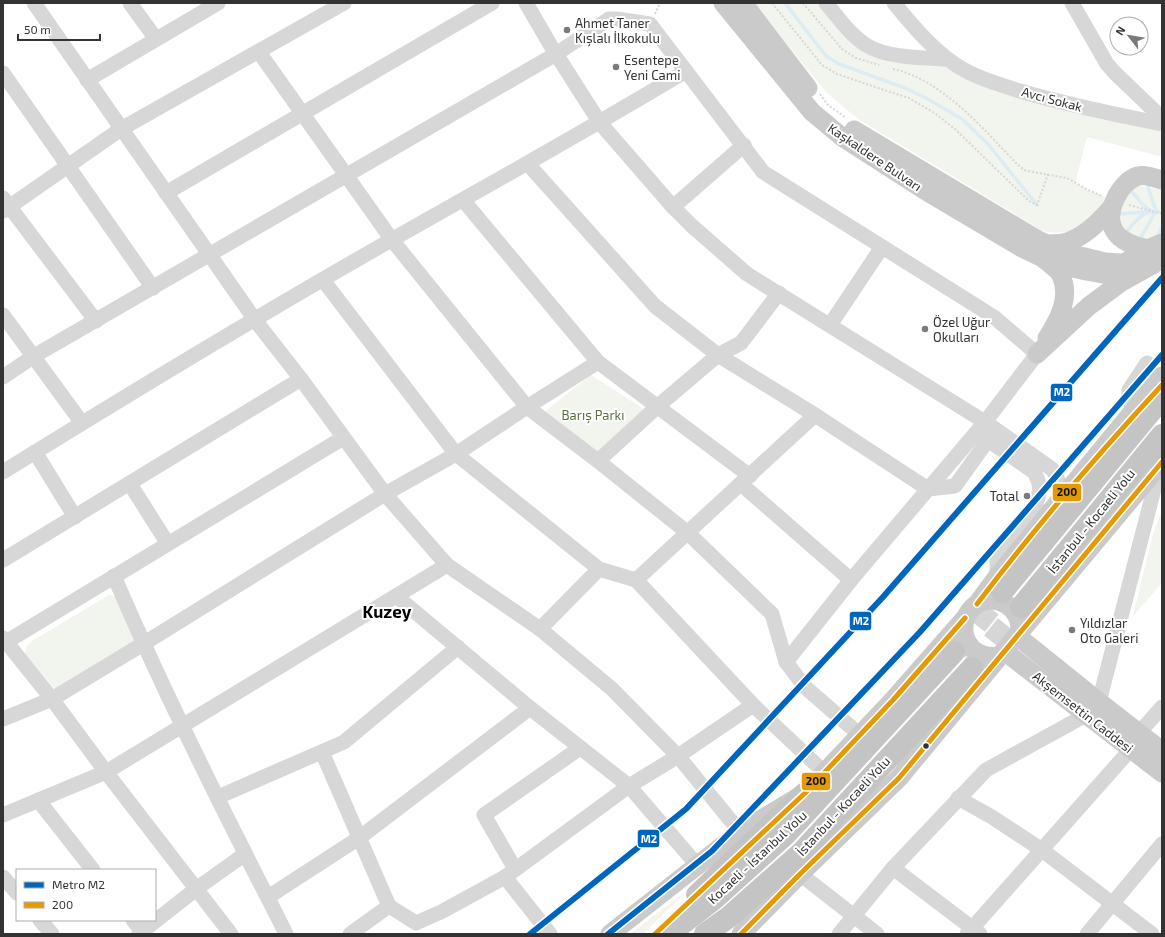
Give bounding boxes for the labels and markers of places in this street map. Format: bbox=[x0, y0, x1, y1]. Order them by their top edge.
place label: Ahmet Taner Kışlalı İlkokulu bbox=[575, 15, 660, 47]
marker: Ahmet Taner Kışlalı İlkokulu bbox=[562, 25, 572, 35]
place label: Esentepe Yeni Cami bbox=[624, 52, 680, 83]
marker: Esentepe Yeni Cami bbox=[611, 62, 621, 72]
place label: Özel Uğur Okulları bbox=[933, 314, 990, 345]
marker: Özel Uğur Okulları bbox=[920, 324, 930, 334]
place label: Total bbox=[990, 488, 1019, 504]
marker: Total bbox=[1022, 491, 1032, 501]
place label: Yıldızlar Oto Galeri bbox=[1080, 615, 1139, 646]
marker: Yıldızlar Oto Galeri bbox=[1067, 625, 1077, 635]
unlabelled marker bbox=[921, 741, 931, 751]

